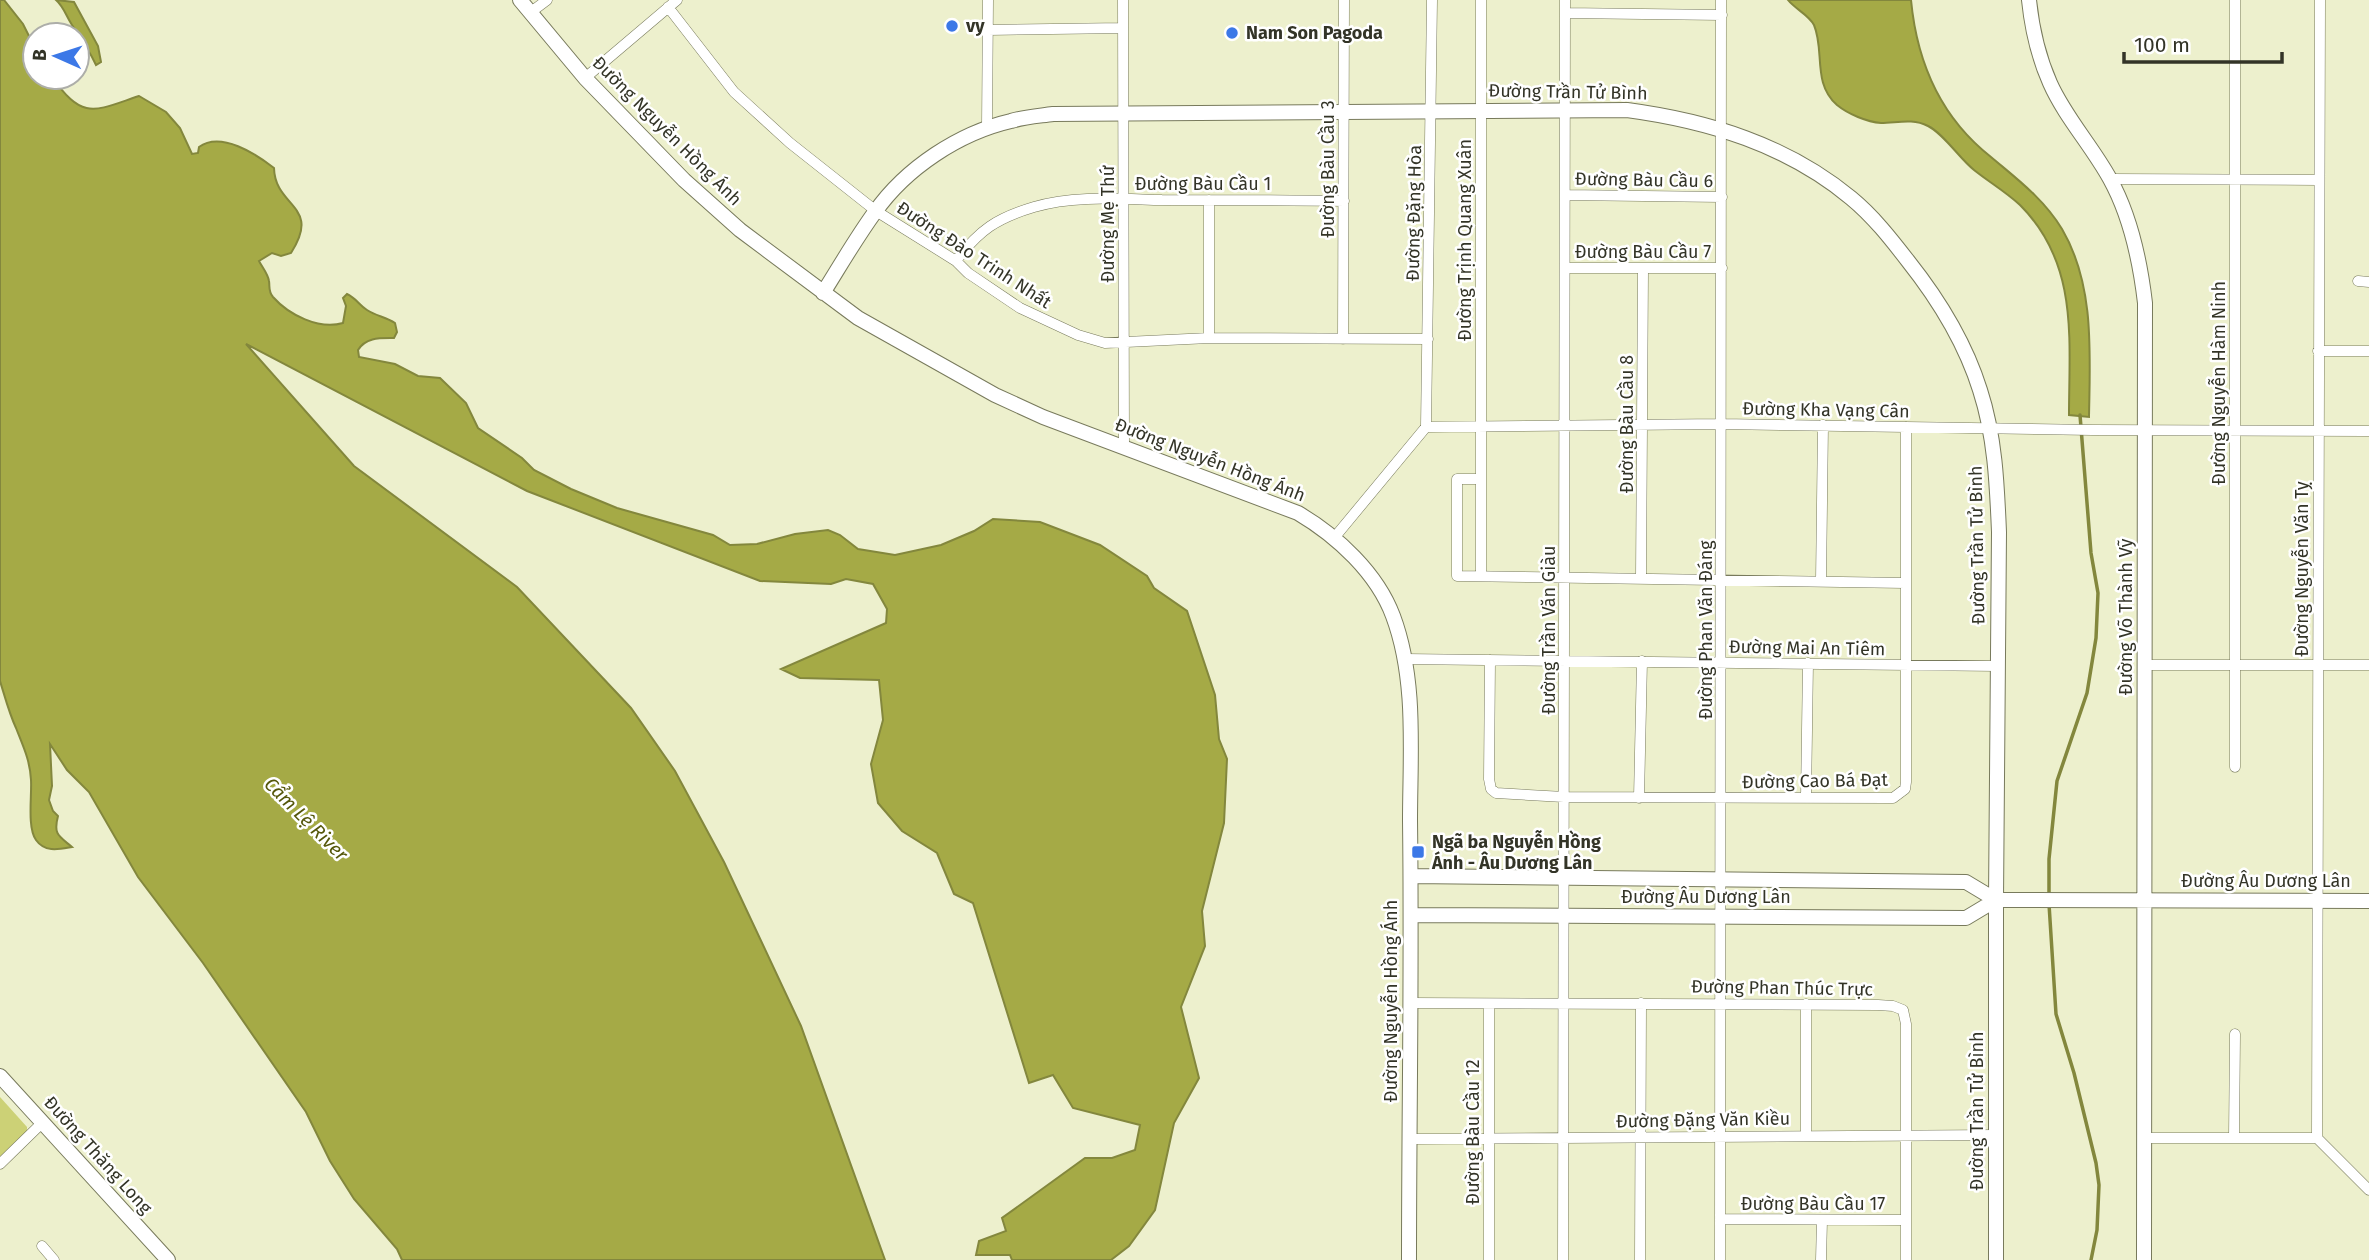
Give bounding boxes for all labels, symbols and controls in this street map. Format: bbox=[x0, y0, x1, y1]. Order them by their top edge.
place label: vy bbox=[965, 15, 985, 37]
marker: vy bbox=[944, 18, 960, 34]
north arrow bbox=[21, 21, 91, 91]
scale bar bbox=[2124, 21, 2282, 65]
place label: Nam Son Pagoda bbox=[1246, 22, 1383, 44]
marker: Nam Son Pagoda bbox=[1224, 25, 1240, 41]
text: 100 m bbox=[2134, 32, 2190, 58]
text: B bbox=[28, 48, 51, 62]
street label: Đường Nguyễn Hồng Ánh bbox=[588, 51, 747, 210]
street label: Đường Trần Tử Bình bbox=[1488, 80, 1648, 104]
street label: Đường Bàu Cầu 3 bbox=[1317, 100, 1339, 238]
street label: Đường Trịnh Quang Xuân bbox=[1454, 139, 1476, 341]
street label: Đường Đặng Hòa bbox=[1402, 145, 1426, 281]
street label: Đường Mẹ Thứ bbox=[1097, 165, 1119, 282]
street label: Đường Bàu Cầu 6 bbox=[1575, 168, 1713, 192]
street label: Đường Bàu Cầu 1 bbox=[1135, 173, 1271, 195]
street label: Đường Đào Trinh Nhất bbox=[892, 197, 1056, 314]
street label: Đường Bàu Cầu 7 bbox=[1575, 241, 1711, 263]
street label: Đường Nguyễn Hàm Ninh bbox=[2207, 281, 2230, 485]
street label: Đường Bàu Cầu 8 bbox=[1616, 355, 1638, 493]
street label: Đường Kha Vạng Cân bbox=[1742, 398, 1910, 422]
street label: Đường Nguyễn Hồng Ánh bbox=[1112, 413, 1309, 507]
street label: Đường Trần Tử Bình bbox=[1965, 465, 1989, 625]
street label: Đường Nguyễn Văn Tỵ bbox=[2290, 481, 2313, 657]
street label: Đường Võ Thành Vỹ bbox=[2115, 539, 2137, 695]
street label: Đường Phan Văn Đáng bbox=[1695, 540, 1717, 720]
street label: Đường Trần Văn Giàu bbox=[1538, 546, 1560, 714]
street label: Đường Mai An Tiêm bbox=[1729, 636, 1885, 660]
street label: Đường Cao Bá Đạt bbox=[1742, 769, 1889, 793]
water label: Cẩm Lệ River bbox=[259, 772, 353, 866]
place label: Ngã ba Nguyễn Hồng Ánh - Âu Dương Lân bbox=[1431, 830, 1601, 874]
marker: Ngã ba Nguyễn Hồng Ánh - Âu Dương Lân bbox=[1410, 844, 1426, 860]
street label: Đường Âu Dương Lân bbox=[2181, 870, 2351, 892]
street label: Đường Âu Dương Lân bbox=[1621, 886, 1791, 908]
street label: Đường Nguyễn Hồng Ánh bbox=[1379, 900, 1402, 1102]
street label: Đường Phan Thúc Trực bbox=[1691, 975, 1874, 1001]
street label: Đường Trần Tử Bình bbox=[1966, 1031, 1988, 1191]
street label: Đường Bàu Cầu 12 bbox=[1462, 1059, 1484, 1205]
street label: Đường Thăng Long bbox=[39, 1092, 157, 1219]
street label: Đường Đặng Văn Kiều bbox=[1616, 1107, 1790, 1133]
street label: Đường Bàu Cầu 17 bbox=[1741, 1193, 1885, 1215]

